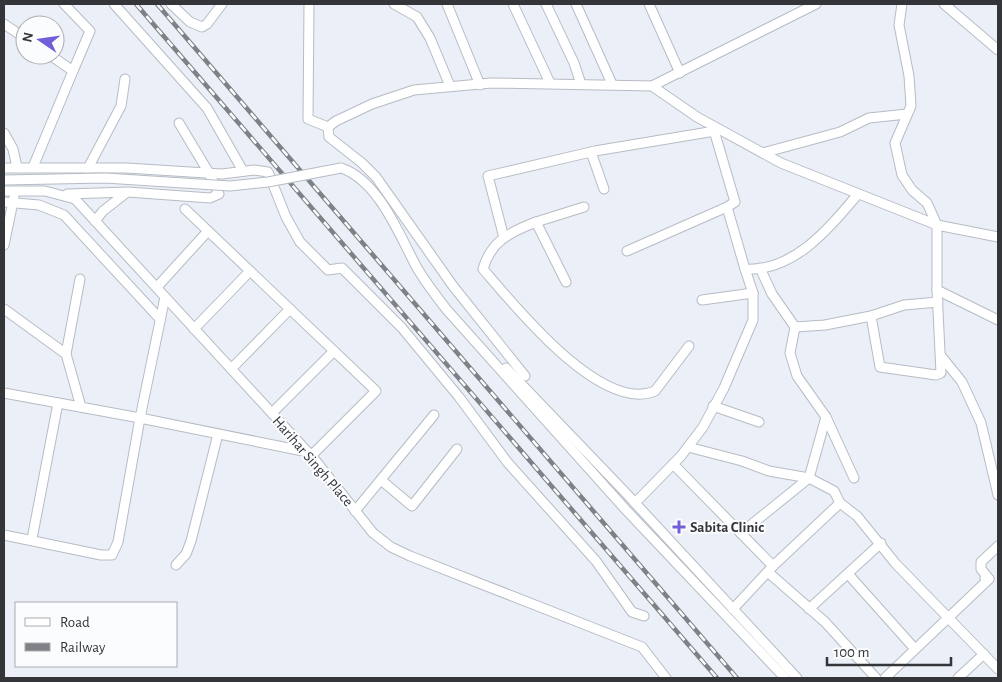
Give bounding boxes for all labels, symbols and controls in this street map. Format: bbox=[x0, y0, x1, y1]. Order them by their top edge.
north arrow bbox=[15, 15, 65, 65]
text: N bbox=[20, 31, 36, 44]
street label: Harihar Singh Place bbox=[269, 413, 356, 509]
marker: Sabita Clinic bbox=[672, 520, 686, 534]
place label: Sabita Clinic bbox=[690, 520, 764, 535]
legend bbox=[15, 602, 178, 667]
text: Road bbox=[60, 615, 90, 630]
scale bar bbox=[827, 634, 951, 666]
text: Railway bbox=[60, 640, 106, 655]
text: 100 m bbox=[834, 645, 869, 660]

